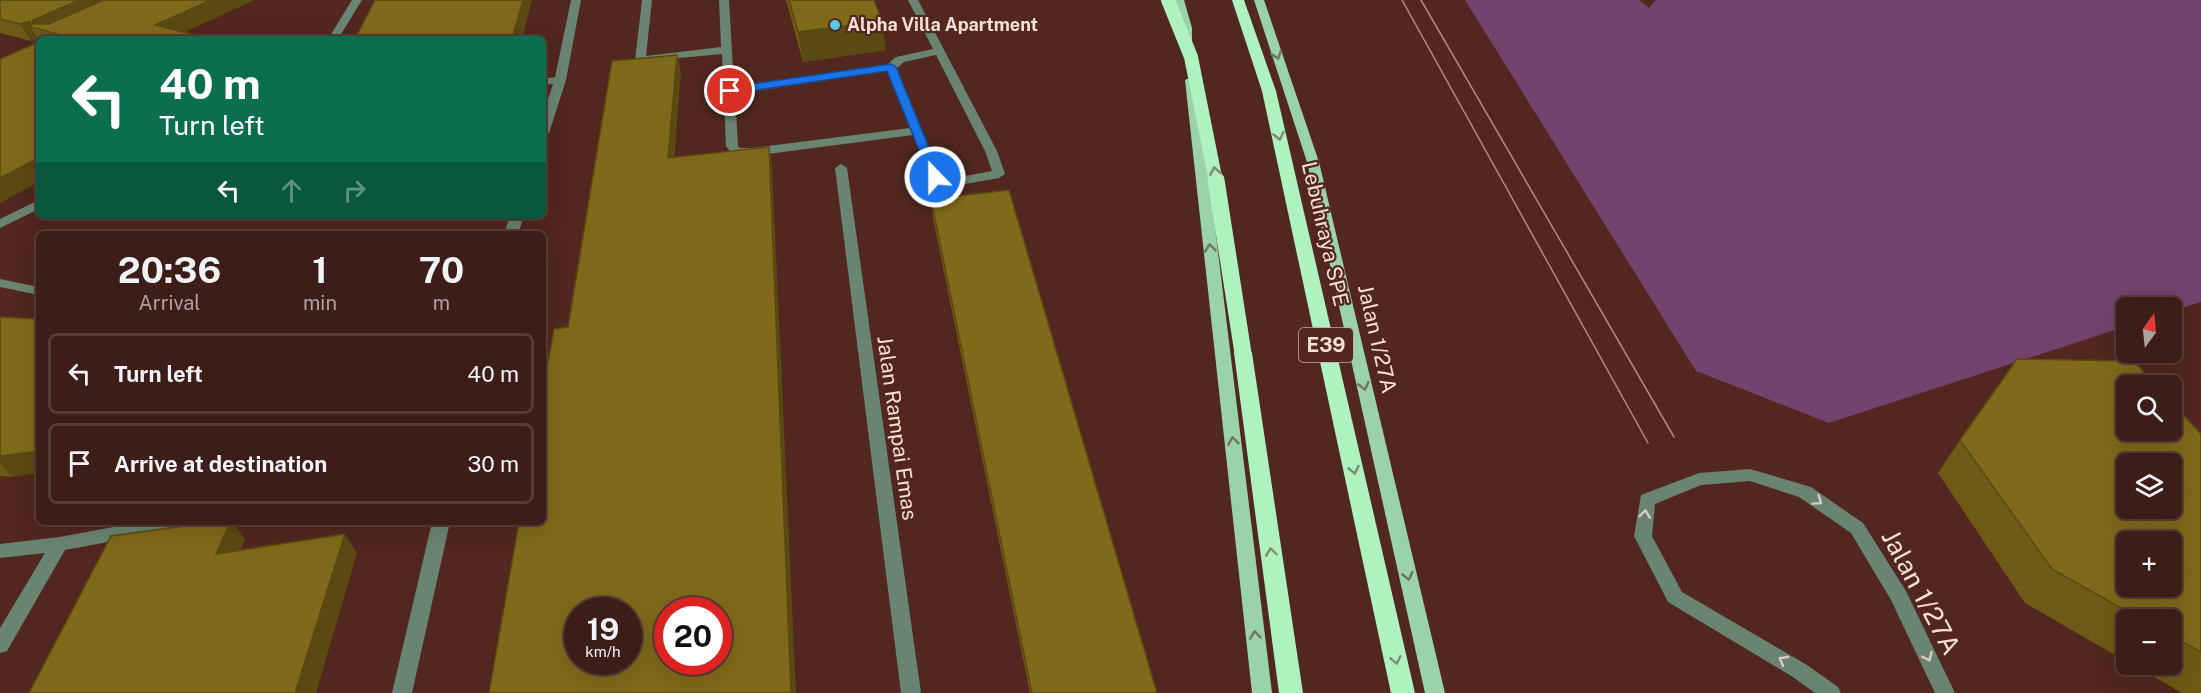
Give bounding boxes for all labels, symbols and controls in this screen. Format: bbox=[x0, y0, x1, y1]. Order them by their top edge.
place label: Alpha Villa Apartment bbox=[847, 14, 1038, 35]
marker: Alpha Villa Apartment bbox=[828, 18, 842, 32]
one-way arrow bbox=[1270, 50, 1283, 60]
text: 40 m bbox=[159, 59, 261, 108]
icon: left bbox=[60, 60, 138, 138]
pin bbox=[704, 65, 755, 116]
icon: arrive bbox=[713, 74, 746, 107]
text: Turn left bbox=[159, 109, 265, 141]
one-way arrow bbox=[1272, 131, 1285, 141]
position arrow bbox=[903, 145, 967, 209]
street label: Lebuhraya SPE bbox=[1297, 159, 1354, 309]
one-way arrow bbox=[1209, 166, 1221, 175]
icon: left bbox=[212, 174, 245, 207]
icon: ahead bbox=[275, 174, 308, 207]
icon: right bbox=[338, 174, 371, 207]
one-way arrow bbox=[1204, 243, 1217, 252]
text: 20:36 bbox=[118, 249, 221, 291]
text: 1 bbox=[312, 249, 328, 291]
text: 70 bbox=[419, 249, 464, 291]
street label: Jalan 1/27A bbox=[1353, 282, 1402, 396]
text: Arrival bbox=[139, 291, 200, 315]
text: min bbox=[303, 291, 337, 315]
text: m bbox=[433, 291, 450, 315]
north arrow bbox=[2116, 297, 2182, 363]
map controls bbox=[2116, 297, 2182, 675]
road number: E39 bbox=[1299, 328, 1353, 362]
street label: Jalan Rampai Emas bbox=[872, 334, 923, 522]
icon: left bbox=[63, 357, 96, 390]
text: Turn left bbox=[114, 361, 203, 387]
text: 40 m bbox=[467, 361, 519, 387]
button: search bbox=[2116, 375, 2182, 441]
one-way arrow bbox=[1357, 381, 1370, 391]
one-way arrow bbox=[1227, 437, 1239, 446]
icon: arrive bbox=[63, 447, 96, 480]
text: Arrive at destination bbox=[114, 451, 327, 477]
text: 30 m bbox=[467, 451, 519, 477]
button: layers bbox=[2116, 453, 2182, 519]
one-way arrow bbox=[1346, 465, 1359, 475]
one-way arrow bbox=[1811, 494, 1822, 505]
one-way arrow bbox=[1638, 510, 1651, 519]
street label: Jalan 1/27A bbox=[1876, 524, 1967, 660]
button: + bbox=[2116, 531, 2182, 597]
one-way arrow bbox=[1265, 547, 1278, 556]
one-way arrow bbox=[1401, 571, 1414, 581]
speed limit sign: 20 bbox=[654, 597, 732, 675]
button: − bbox=[2116, 609, 2182, 675]
text: 19 bbox=[587, 611, 619, 647]
one-way arrow bbox=[1249, 630, 1262, 639]
text: km/h bbox=[585, 643, 621, 660]
one-way arrow bbox=[1920, 650, 1932, 661]
one-way arrow bbox=[1389, 655, 1402, 665]
one-way arrow bbox=[1779, 656, 1789, 668]

